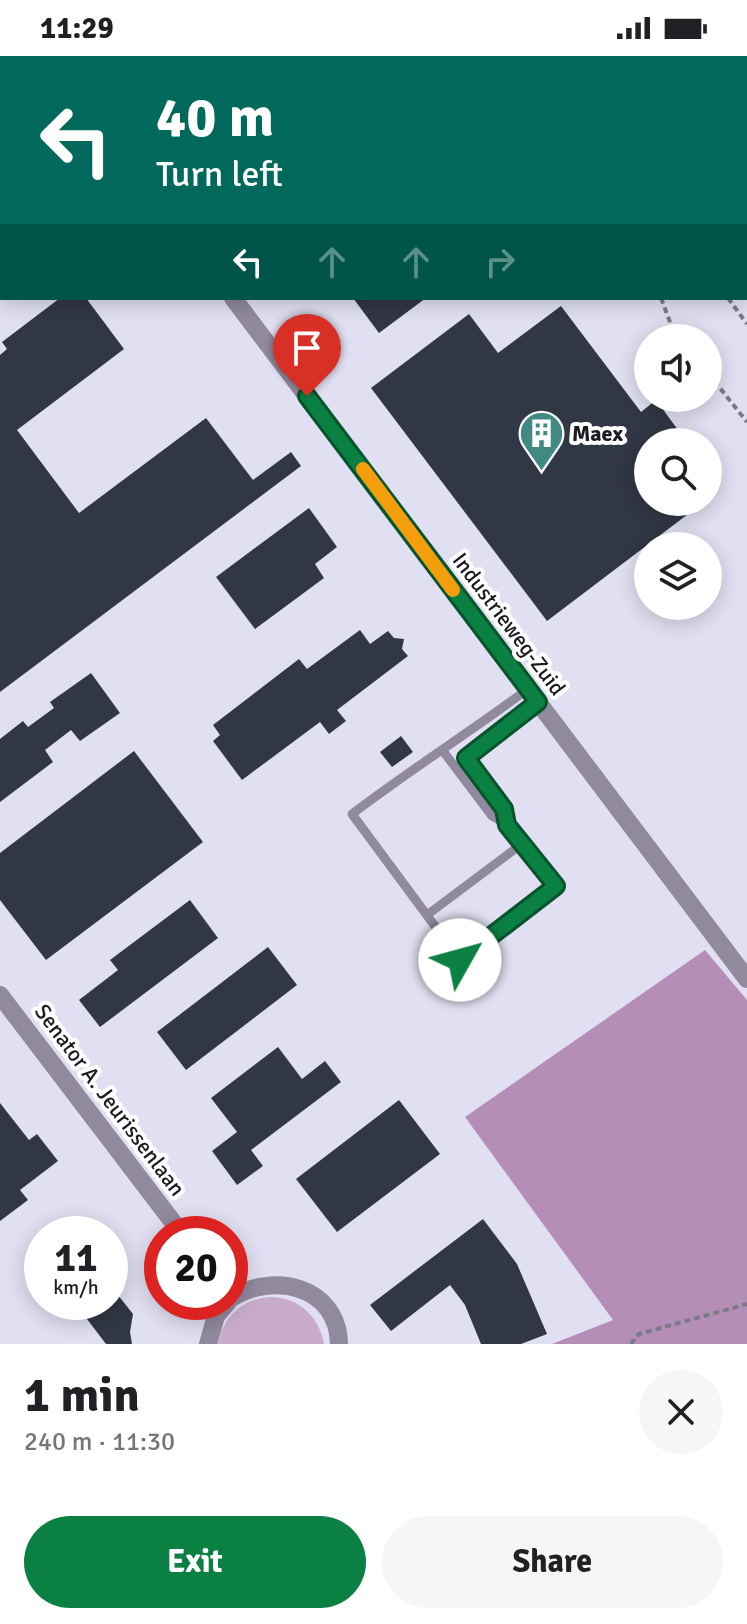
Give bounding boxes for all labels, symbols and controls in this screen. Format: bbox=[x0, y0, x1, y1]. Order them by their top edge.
text: 11:29 bbox=[40, 10, 114, 47]
text: 40 m bbox=[156, 83, 274, 152]
icon: left bbox=[24, 88, 128, 192]
text: Turn left bbox=[156, 152, 283, 197]
icon: left bbox=[226, 240, 270, 284]
icon: ahead bbox=[310, 240, 354, 284]
icon: ahead bbox=[394, 240, 438, 284]
icon: right bbox=[478, 240, 522, 284]
pin bbox=[273, 314, 341, 396]
map controls bbox=[634, 324, 722, 620]
button: sound bbox=[634, 324, 722, 412]
icon: arrive bbox=[285, 326, 329, 370]
building icon: Maex bbox=[517, 409, 565, 472]
place label: Maex bbox=[572, 420, 623, 447]
button: search bbox=[634, 428, 722, 516]
button: layers bbox=[634, 532, 722, 620]
street label: Industrieweg-Zuid bbox=[447, 547, 571, 701]
position arrow bbox=[418, 918, 502, 1002]
street label: Senator A. Jeurissenlaan bbox=[29, 999, 191, 1201]
speed limit sign: 20 bbox=[144, 1216, 248, 1320]
text: 11 bbox=[54, 1233, 98, 1283]
text: km/h bbox=[53, 1275, 99, 1300]
text: 1 min bbox=[24, 1366, 140, 1425]
button: close bbox=[639, 1370, 723, 1454]
text: 240 m · 11:30 bbox=[24, 1426, 175, 1458]
button: Exit bbox=[24, 1516, 366, 1608]
button: Share bbox=[382, 1516, 723, 1608]

